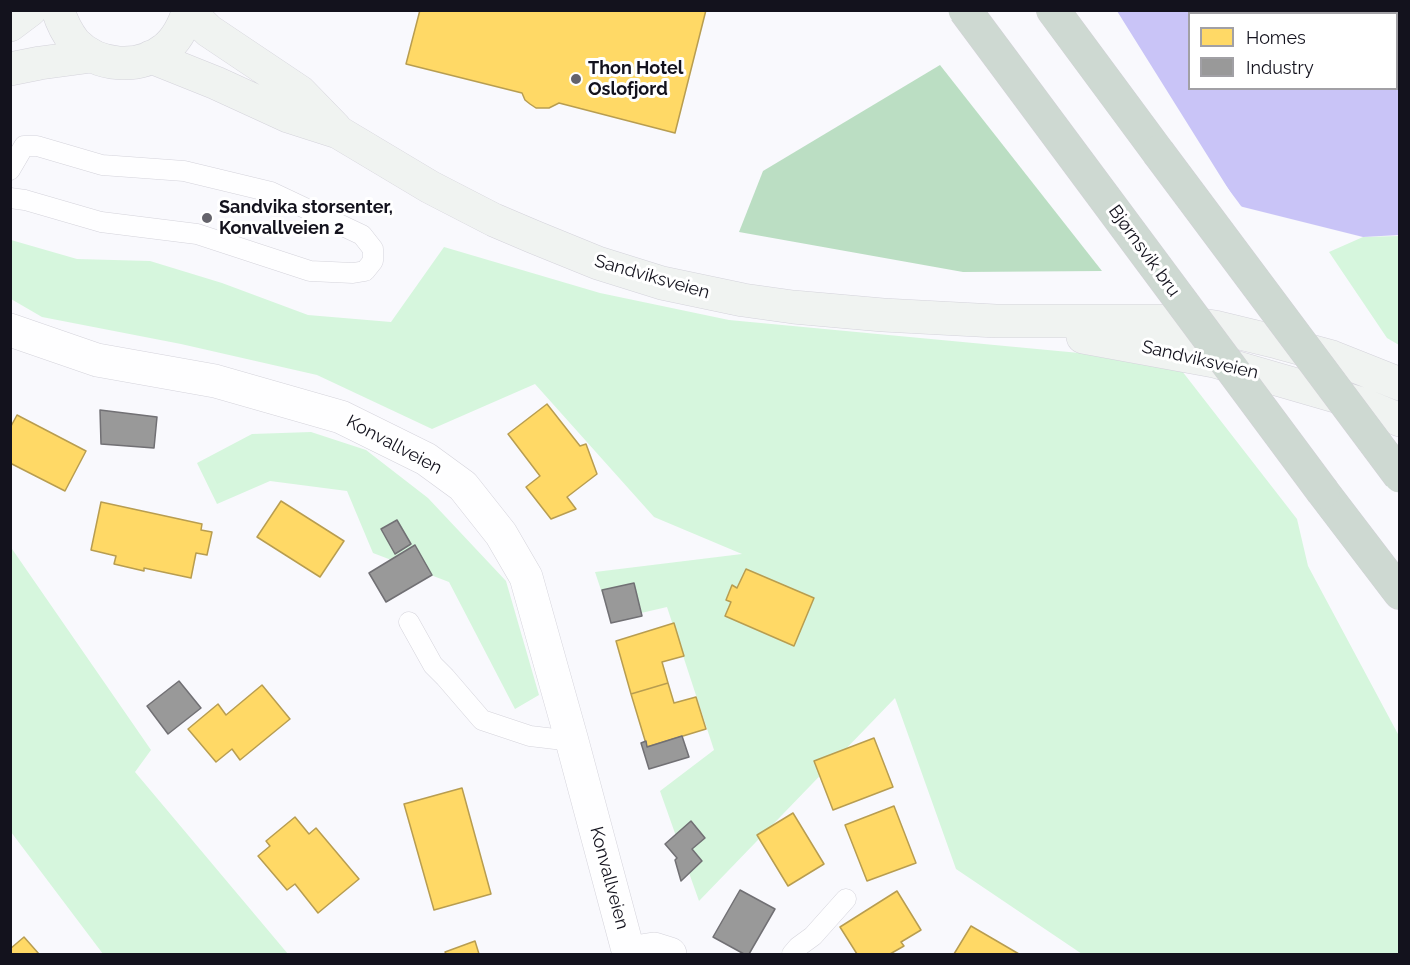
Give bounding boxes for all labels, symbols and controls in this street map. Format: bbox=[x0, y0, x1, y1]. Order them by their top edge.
legend bbox=[1188, 12, 1398, 90]
text: Homes bbox=[1246, 27, 1306, 48]
text: Industry bbox=[1246, 57, 1314, 78]
place label: Thon Hotel Oslofjord bbox=[588, 58, 683, 100]
marker: Thon Hotel Oslofjord bbox=[569, 72, 583, 86]
place label: Sandvika storsenter, Konvallveien 2 bbox=[219, 197, 393, 240]
street label: Bjørnsvik bru bbox=[1104, 201, 1184, 301]
marker: Sandvika storsenter, Konvallveien 2 bbox=[200, 211, 214, 225]
street label: Sandviksveien bbox=[592, 250, 712, 304]
street label: Sandviksveien bbox=[1140, 336, 1260, 384]
street label: Konvallveien bbox=[342, 411, 446, 479]
street label: Konvallveien bbox=[585, 824, 633, 932]

